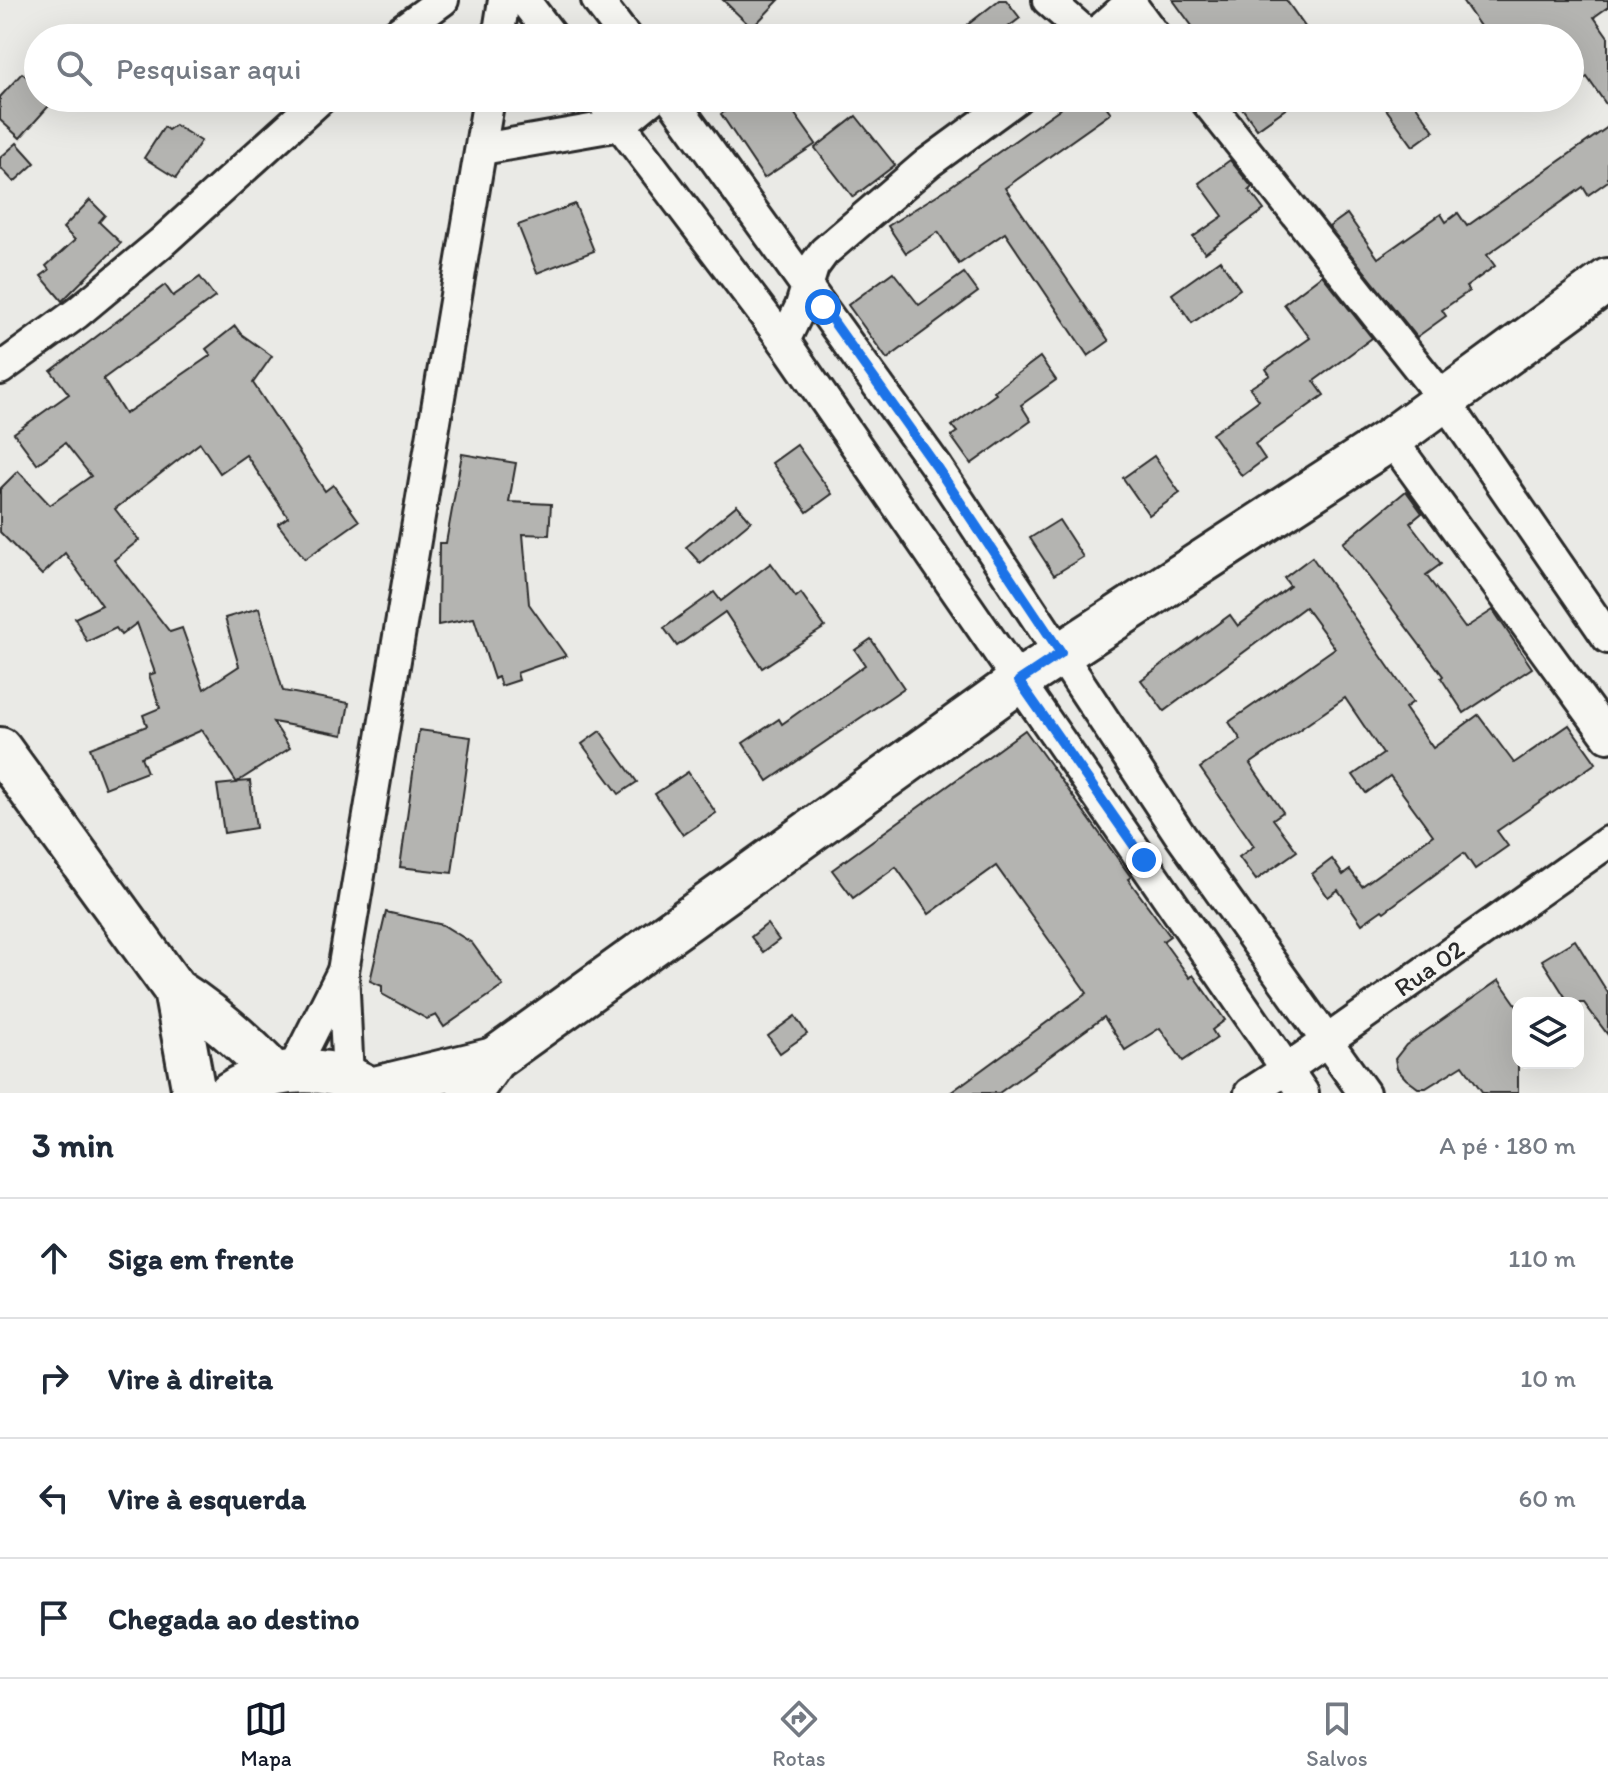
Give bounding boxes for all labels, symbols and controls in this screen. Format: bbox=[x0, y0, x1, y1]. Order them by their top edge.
search box bbox=[24, 24, 1584, 112]
icon: search bbox=[52, 46, 96, 90]
text: Pesquisar aqui bbox=[116, 50, 301, 87]
route start bbox=[805, 289, 841, 325]
route end bbox=[1126, 842, 1162, 878]
street label: Rua 02 bbox=[1388, 932, 1471, 1004]
map controls bbox=[1512, 997, 1584, 1069]
button: layers bbox=[1512, 997, 1584, 1069]
text: 3 min bbox=[32, 1125, 114, 1166]
text: A pé · 180 m bbox=[1439, 1129, 1576, 1161]
icon: ahead bbox=[32, 1236, 76, 1280]
text: Siga em frente bbox=[108, 1240, 294, 1277]
text: 110 m bbox=[1508, 1242, 1576, 1274]
icon: right bbox=[32, 1356, 76, 1400]
text: Vire à direita bbox=[108, 1360, 273, 1397]
text: 10 m bbox=[1520, 1362, 1576, 1394]
icon: left bbox=[32, 1476, 76, 1520]
text: Vire à esquerda bbox=[108, 1480, 306, 1517]
text: 60 m bbox=[1519, 1482, 1576, 1514]
icon: arrive bbox=[32, 1596, 76, 1640]
text: Chegada ao destino bbox=[108, 1600, 360, 1637]
tab: Mapa bbox=[240, 1697, 292, 1772]
tab: Rotas bbox=[772, 1697, 826, 1772]
tab: Salvos bbox=[1306, 1697, 1368, 1772]

